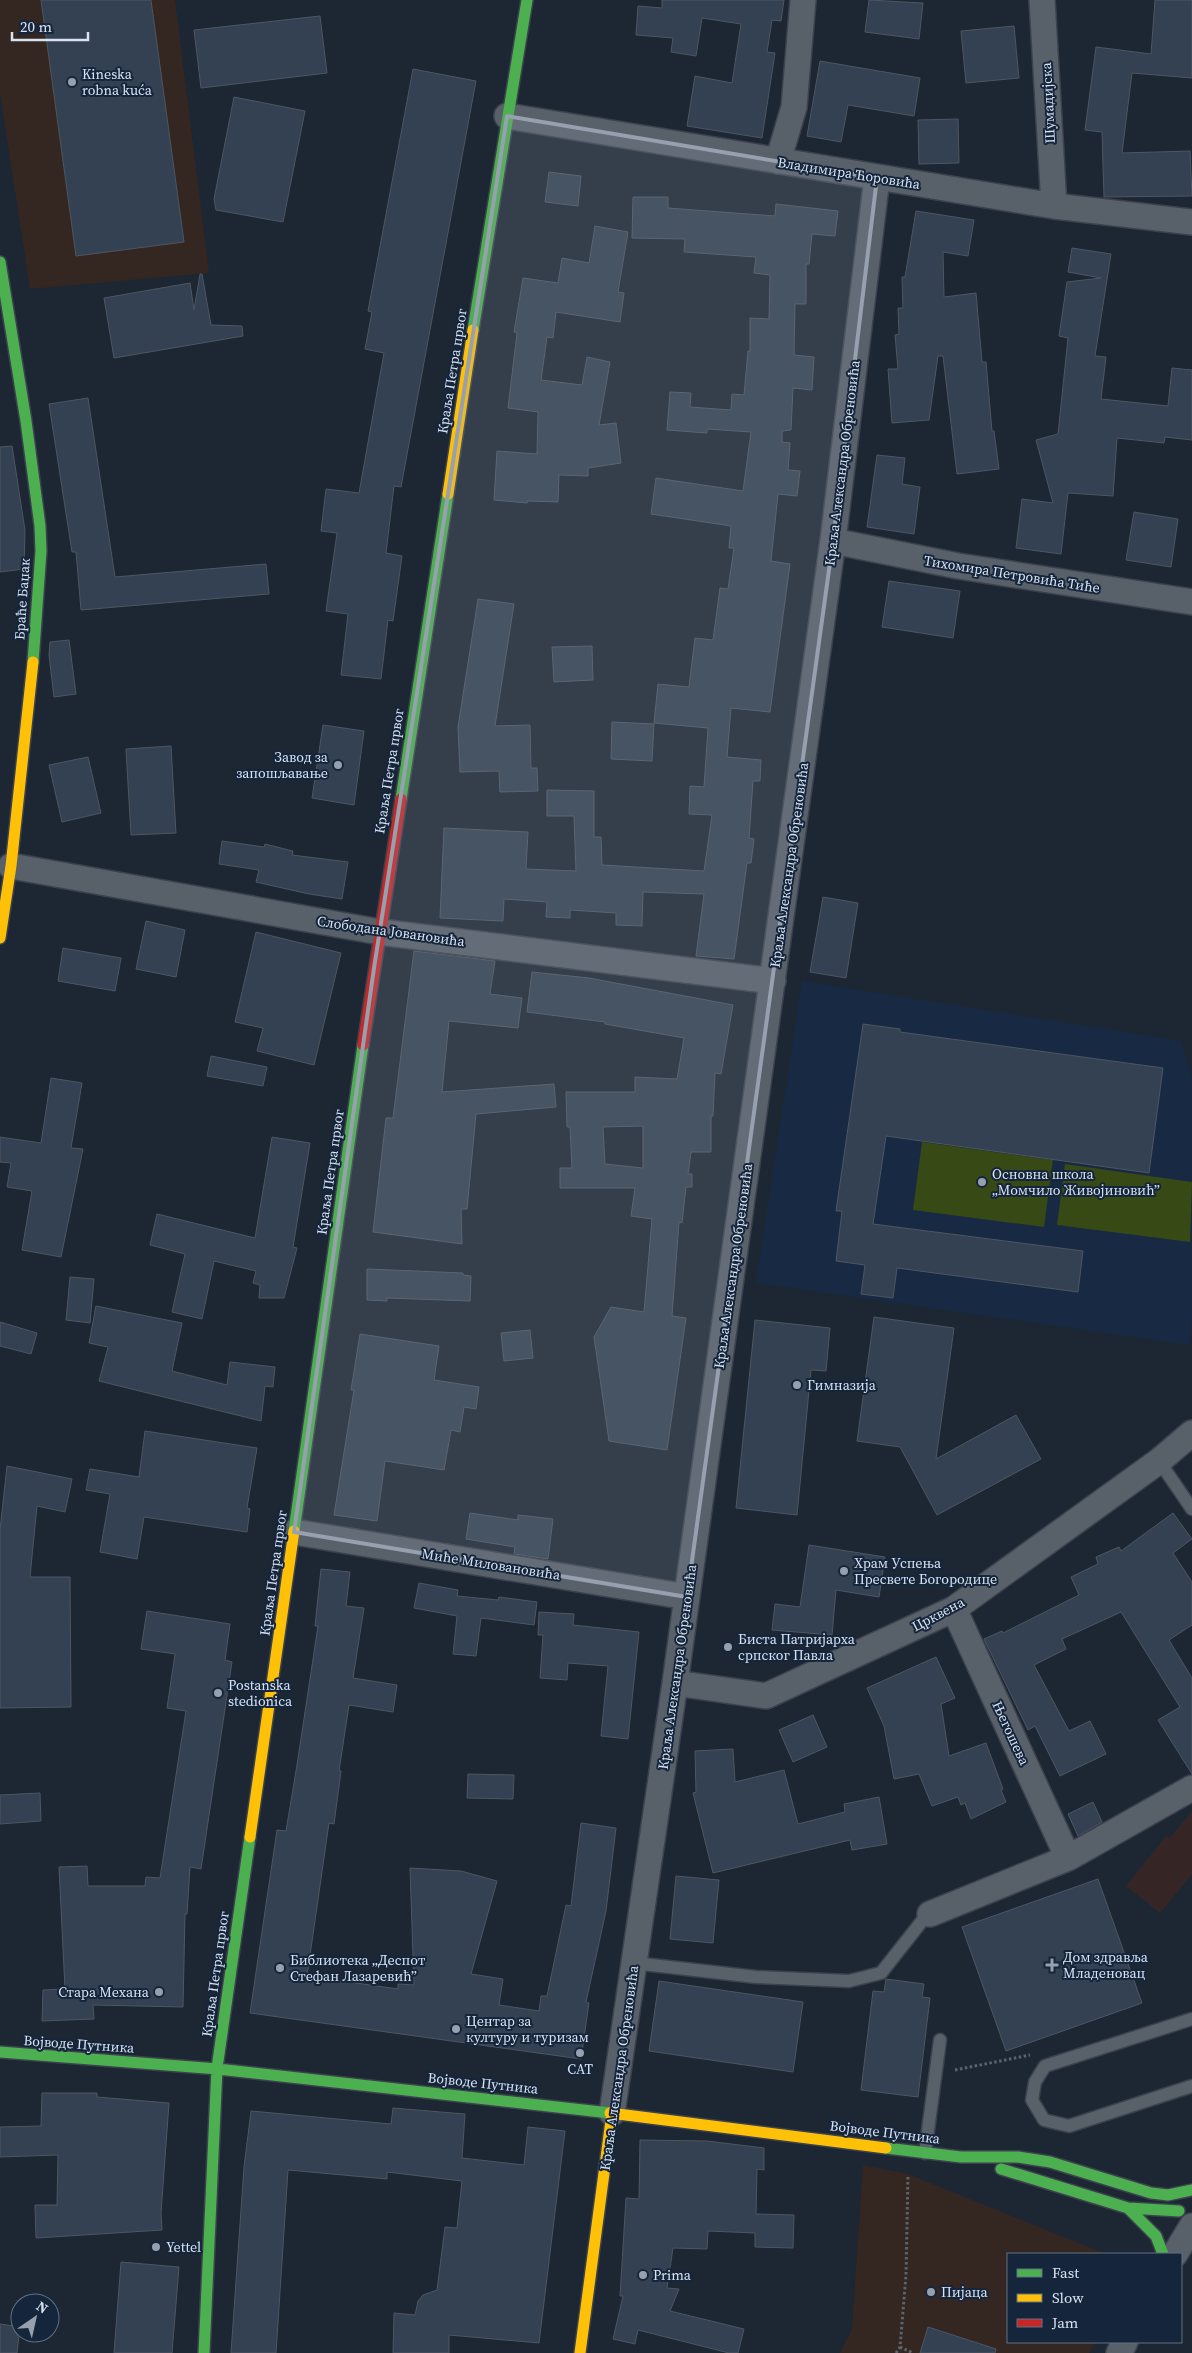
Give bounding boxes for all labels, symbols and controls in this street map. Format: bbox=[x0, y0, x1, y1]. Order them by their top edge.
scale bar bbox=[12, 10, 89, 42]
text: 20 m bbox=[20, 16, 52, 37]
street label: Шумадијска bbox=[1036, 61, 1060, 144]
place label: Kineska robna kuća bbox=[82, 64, 153, 100]
marker: Kineska robna kuća bbox=[66, 76, 78, 88]
street label: Владимира Ћоровића bbox=[776, 152, 923, 194]
street label: Краља Петра првог bbox=[432, 307, 472, 435]
street label: Краља Александра Обреновића bbox=[819, 358, 865, 567]
street label: Тихомира Петровића Тиће bbox=[923, 550, 1101, 598]
street label: Браће Баџак bbox=[9, 557, 35, 641]
street label: Краља Петра првог bbox=[369, 707, 409, 835]
place label: Завод за запошљавање bbox=[236, 747, 329, 783]
marker: Завод за запошљавање bbox=[332, 759, 344, 771]
street label: Краља Александра Обреновића bbox=[765, 760, 813, 969]
street label: Слободана Јовановића bbox=[316, 911, 467, 951]
street label: Краља Петра првог bbox=[311, 1108, 349, 1236]
street label: Краља Александра Обреновића bbox=[709, 1161, 757, 1370]
place label: Основна школа „Момчило Живојиновић” bbox=[992, 1164, 1160, 1200]
marker: Основна школа „Момчило Живојиновић” bbox=[976, 1176, 988, 1188]
place label: Гимназија bbox=[807, 1375, 877, 1395]
marker: Гимназија bbox=[791, 1379, 803, 1391]
street label: Краља Петра првог bbox=[254, 1509, 292, 1637]
street label: Миће Миловановића bbox=[420, 1543, 563, 1585]
place label: Храм Успења Пресвете Богородице bbox=[854, 1553, 997, 1589]
street label: Краља Александра Обреновића bbox=[653, 1562, 701, 1771]
marker: Храм Успења Пресвете Богородице bbox=[838, 1565, 850, 1577]
street label: Црквена bbox=[908, 1591, 969, 1636]
place label: Биста Патријарха српског Павла bbox=[738, 1629, 856, 1665]
marker: Биста Патријарха српског Павла bbox=[722, 1641, 734, 1653]
place label: Postanska stedionica bbox=[228, 1675, 293, 1711]
marker: Postanska stedionica bbox=[212, 1687, 224, 1699]
street label: Његошева bbox=[987, 1698, 1035, 1769]
street label: Краља Петра првог bbox=[196, 1910, 234, 2038]
place label: Дом здравља Младеновац bbox=[1063, 1947, 1149, 1983]
place label: Библиотека „Деспот Стефан Лазаревић” bbox=[290, 1950, 426, 1986]
marker: Дом здравља Младеновац bbox=[1045, 1958, 1059, 1972]
marker: Библиотека „Деспот Стефан Лазаревић” bbox=[274, 1962, 286, 1974]
street label: Краља Александра Обреновића bbox=[595, 1963, 643, 2172]
place label: Стара Механа bbox=[58, 1982, 150, 2002]
marker: Стара Механа bbox=[153, 1986, 165, 1998]
place label: Центар за културу и туризам bbox=[466, 2011, 589, 2047]
marker: Центар за културу и туризам bbox=[450, 2023, 462, 2035]
street label: Војводе Путника bbox=[23, 2030, 136, 2058]
marker: САТ bbox=[574, 2047, 586, 2059]
place label: САТ bbox=[567, 2059, 593, 2079]
street label: Војводе Путника bbox=[427, 2067, 540, 2099]
street label: Војводе Путника bbox=[829, 2115, 942, 2149]
place label: Yettel bbox=[166, 2237, 201, 2257]
marker: Yettel bbox=[150, 2241, 162, 2253]
legend bbox=[1007, 2253, 1182, 2343]
text: Fast bbox=[1052, 2262, 1079, 2283]
place label: Prima bbox=[653, 2265, 692, 2285]
marker: Prima bbox=[637, 2269, 649, 2281]
place label: Пијаца bbox=[941, 2282, 988, 2302]
marker: Пијаца bbox=[925, 2286, 937, 2298]
text: Slow bbox=[1052, 2287, 1084, 2308]
north arrow bbox=[10, 2293, 60, 2343]
text: N bbox=[32, 2296, 52, 2318]
text: Jam bbox=[1051, 2312, 1079, 2333]

